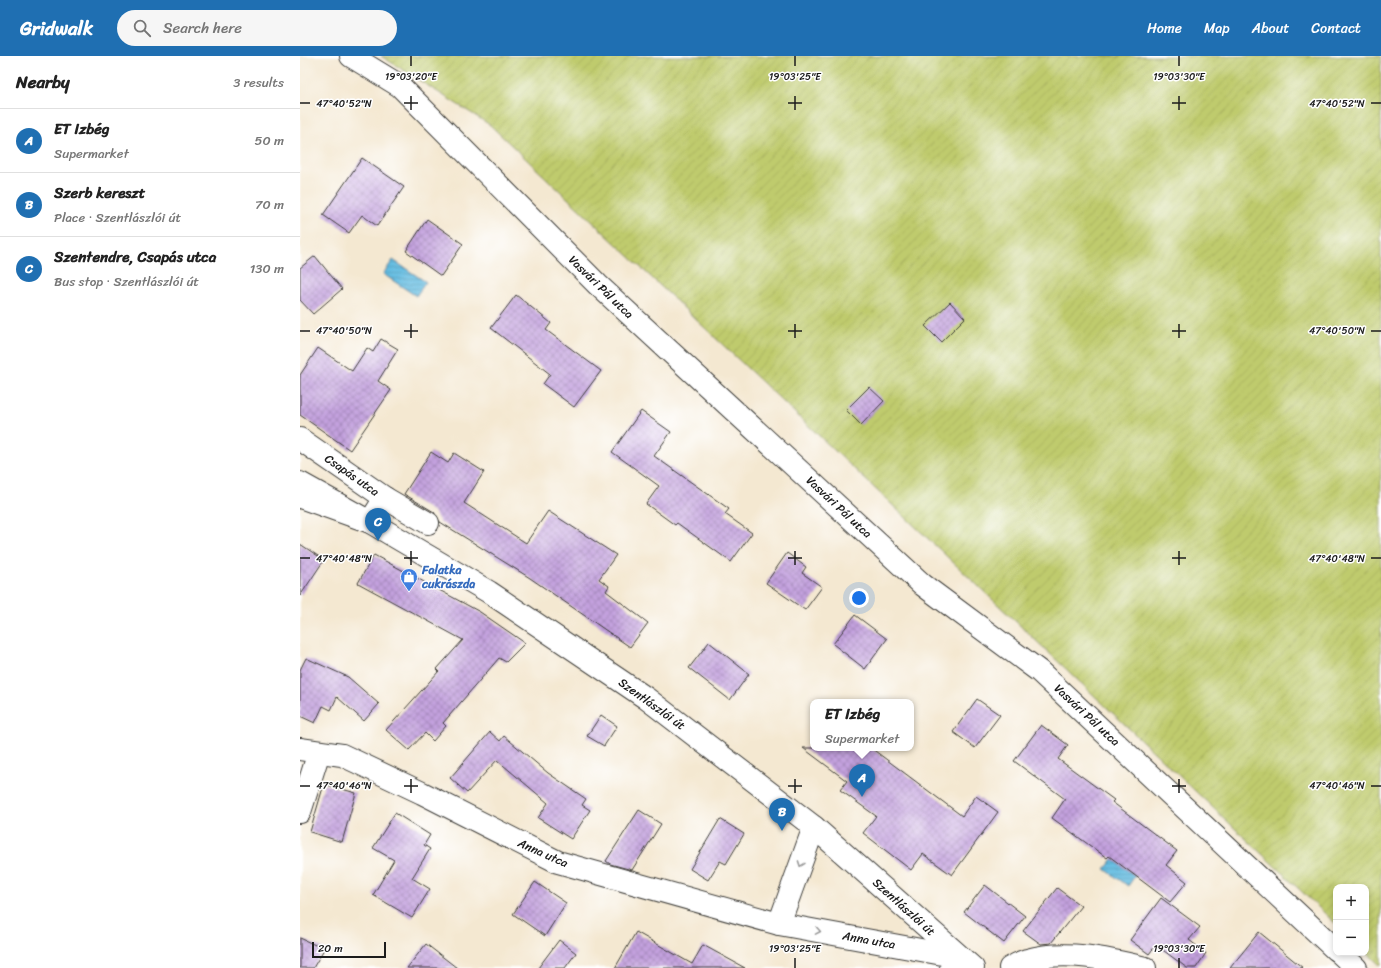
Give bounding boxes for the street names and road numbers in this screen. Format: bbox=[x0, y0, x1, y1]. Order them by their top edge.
street label: Vasvári Pál utca bbox=[563, 250, 639, 324]
street label: Csapás utca bbox=[320, 448, 384, 502]
street label: Vasvári Pál utca bbox=[801, 470, 877, 544]
street label: Szentlászlói út bbox=[614, 672, 690, 736]
street label: Vasvári Pál utca bbox=[1049, 678, 1125, 752]
street label: Anna utca bbox=[513, 832, 572, 874]
street label: Szentlászlói út bbox=[867, 872, 941, 942]
street label: Anna utca bbox=[840, 924, 897, 955]

